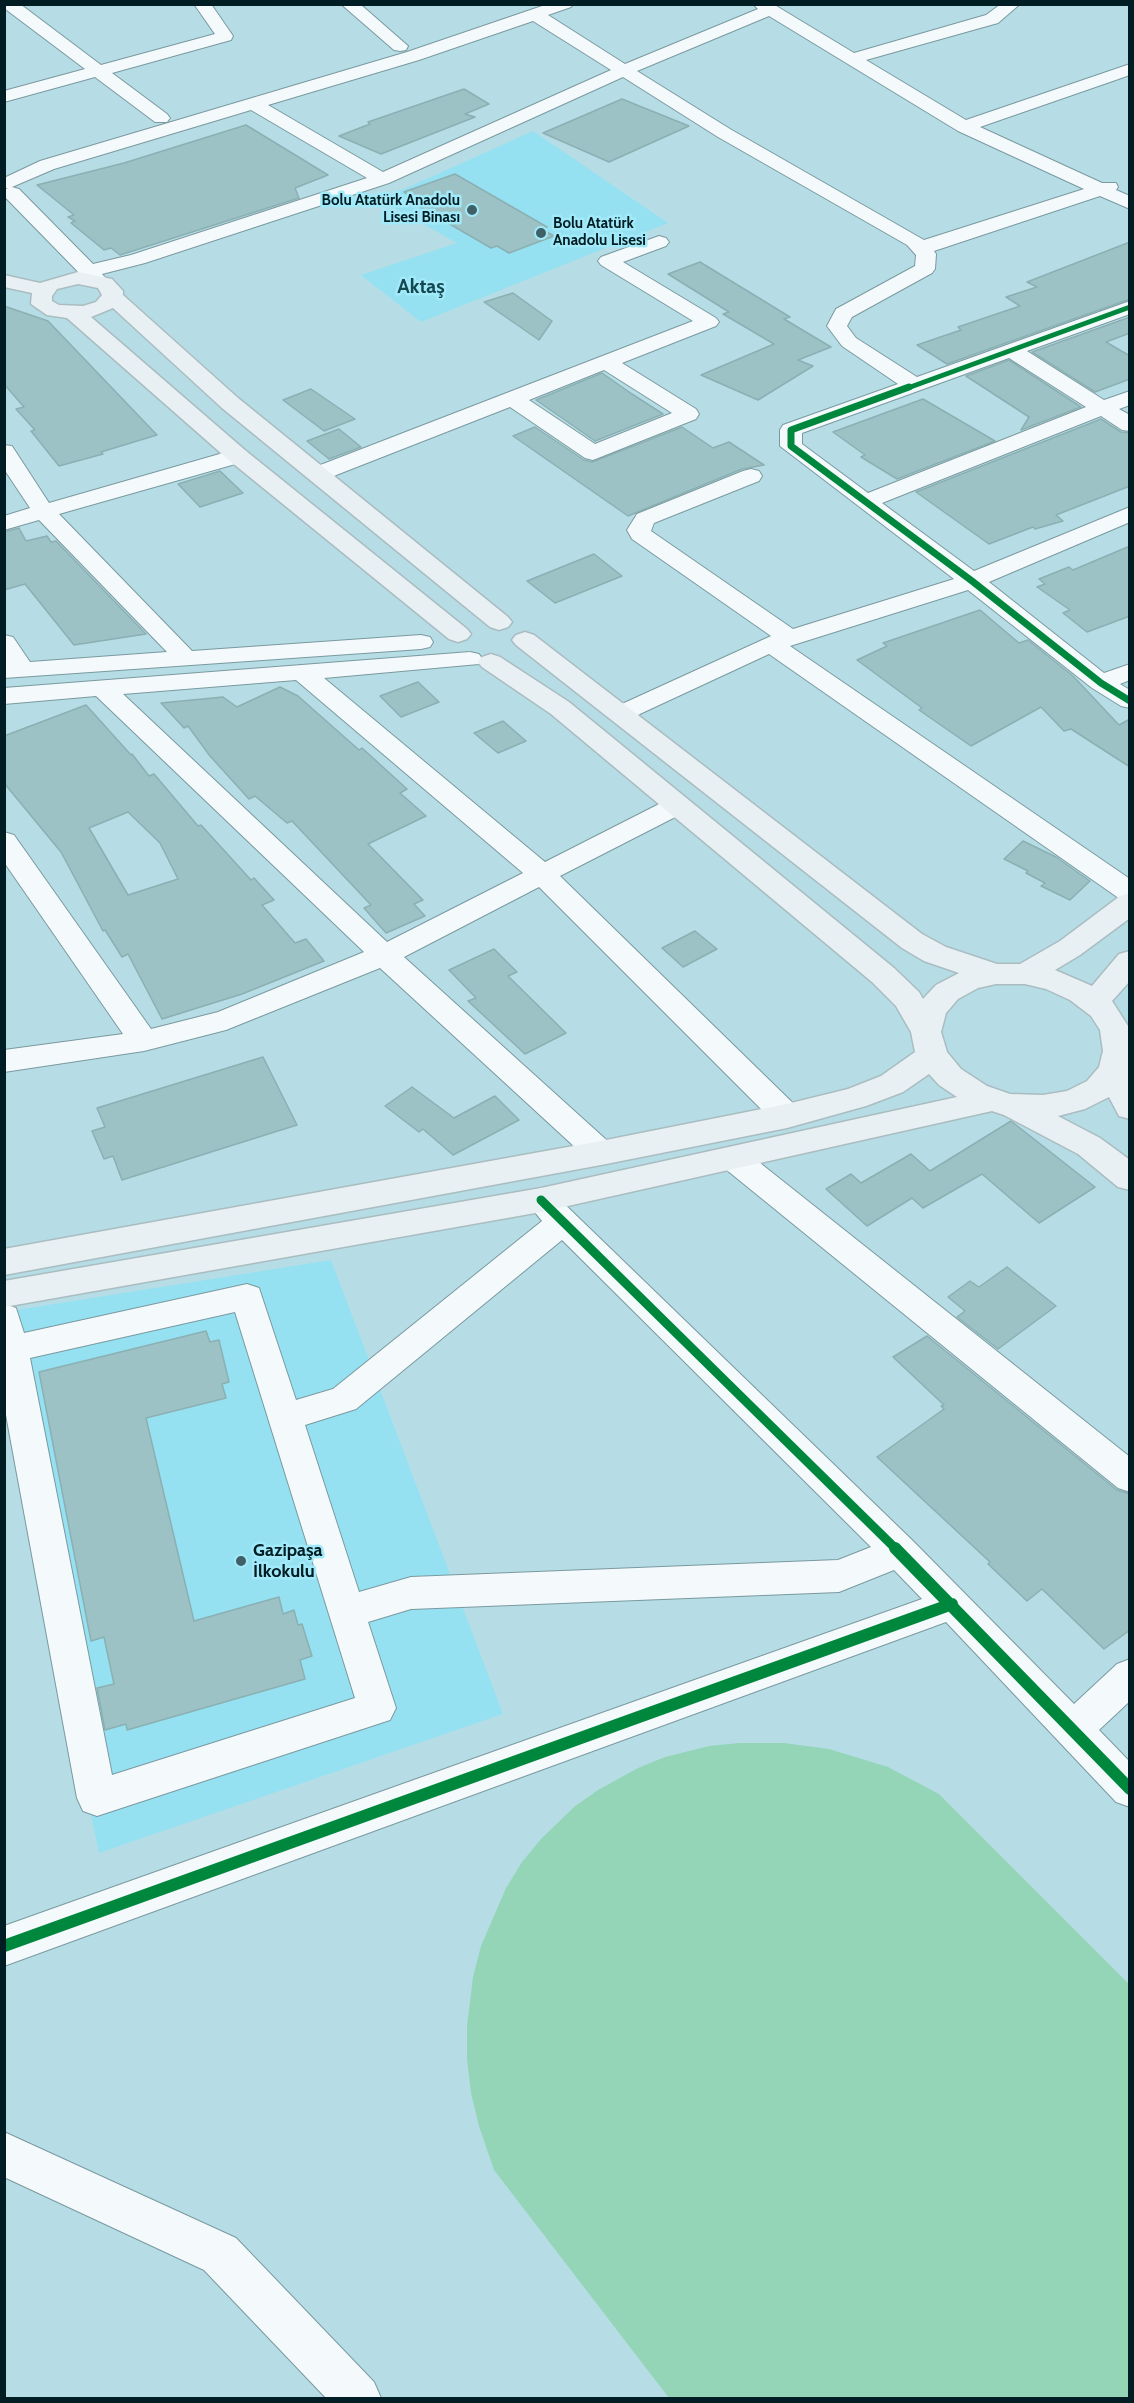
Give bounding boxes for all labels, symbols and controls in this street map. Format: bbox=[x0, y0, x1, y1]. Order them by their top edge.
place label: Bolu Atatürk Anadolu Lisesi Binası bbox=[322, 192, 460, 227]
marker: Bolu Atatürk Anadolu Lisesi Binası bbox=[465, 203, 479, 217]
place label: Bolu Atatürk Anadolu Lisesi bbox=[553, 215, 646, 250]
marker: Bolu Atatürk Anadolu Lisesi bbox=[534, 226, 548, 240]
district label: Aktaş bbox=[397, 275, 445, 299]
place label: Gazipaşa İlkokulu bbox=[253, 1540, 323, 1582]
marker: Gazipaşa İlkokulu bbox=[234, 1554, 248, 1568]

